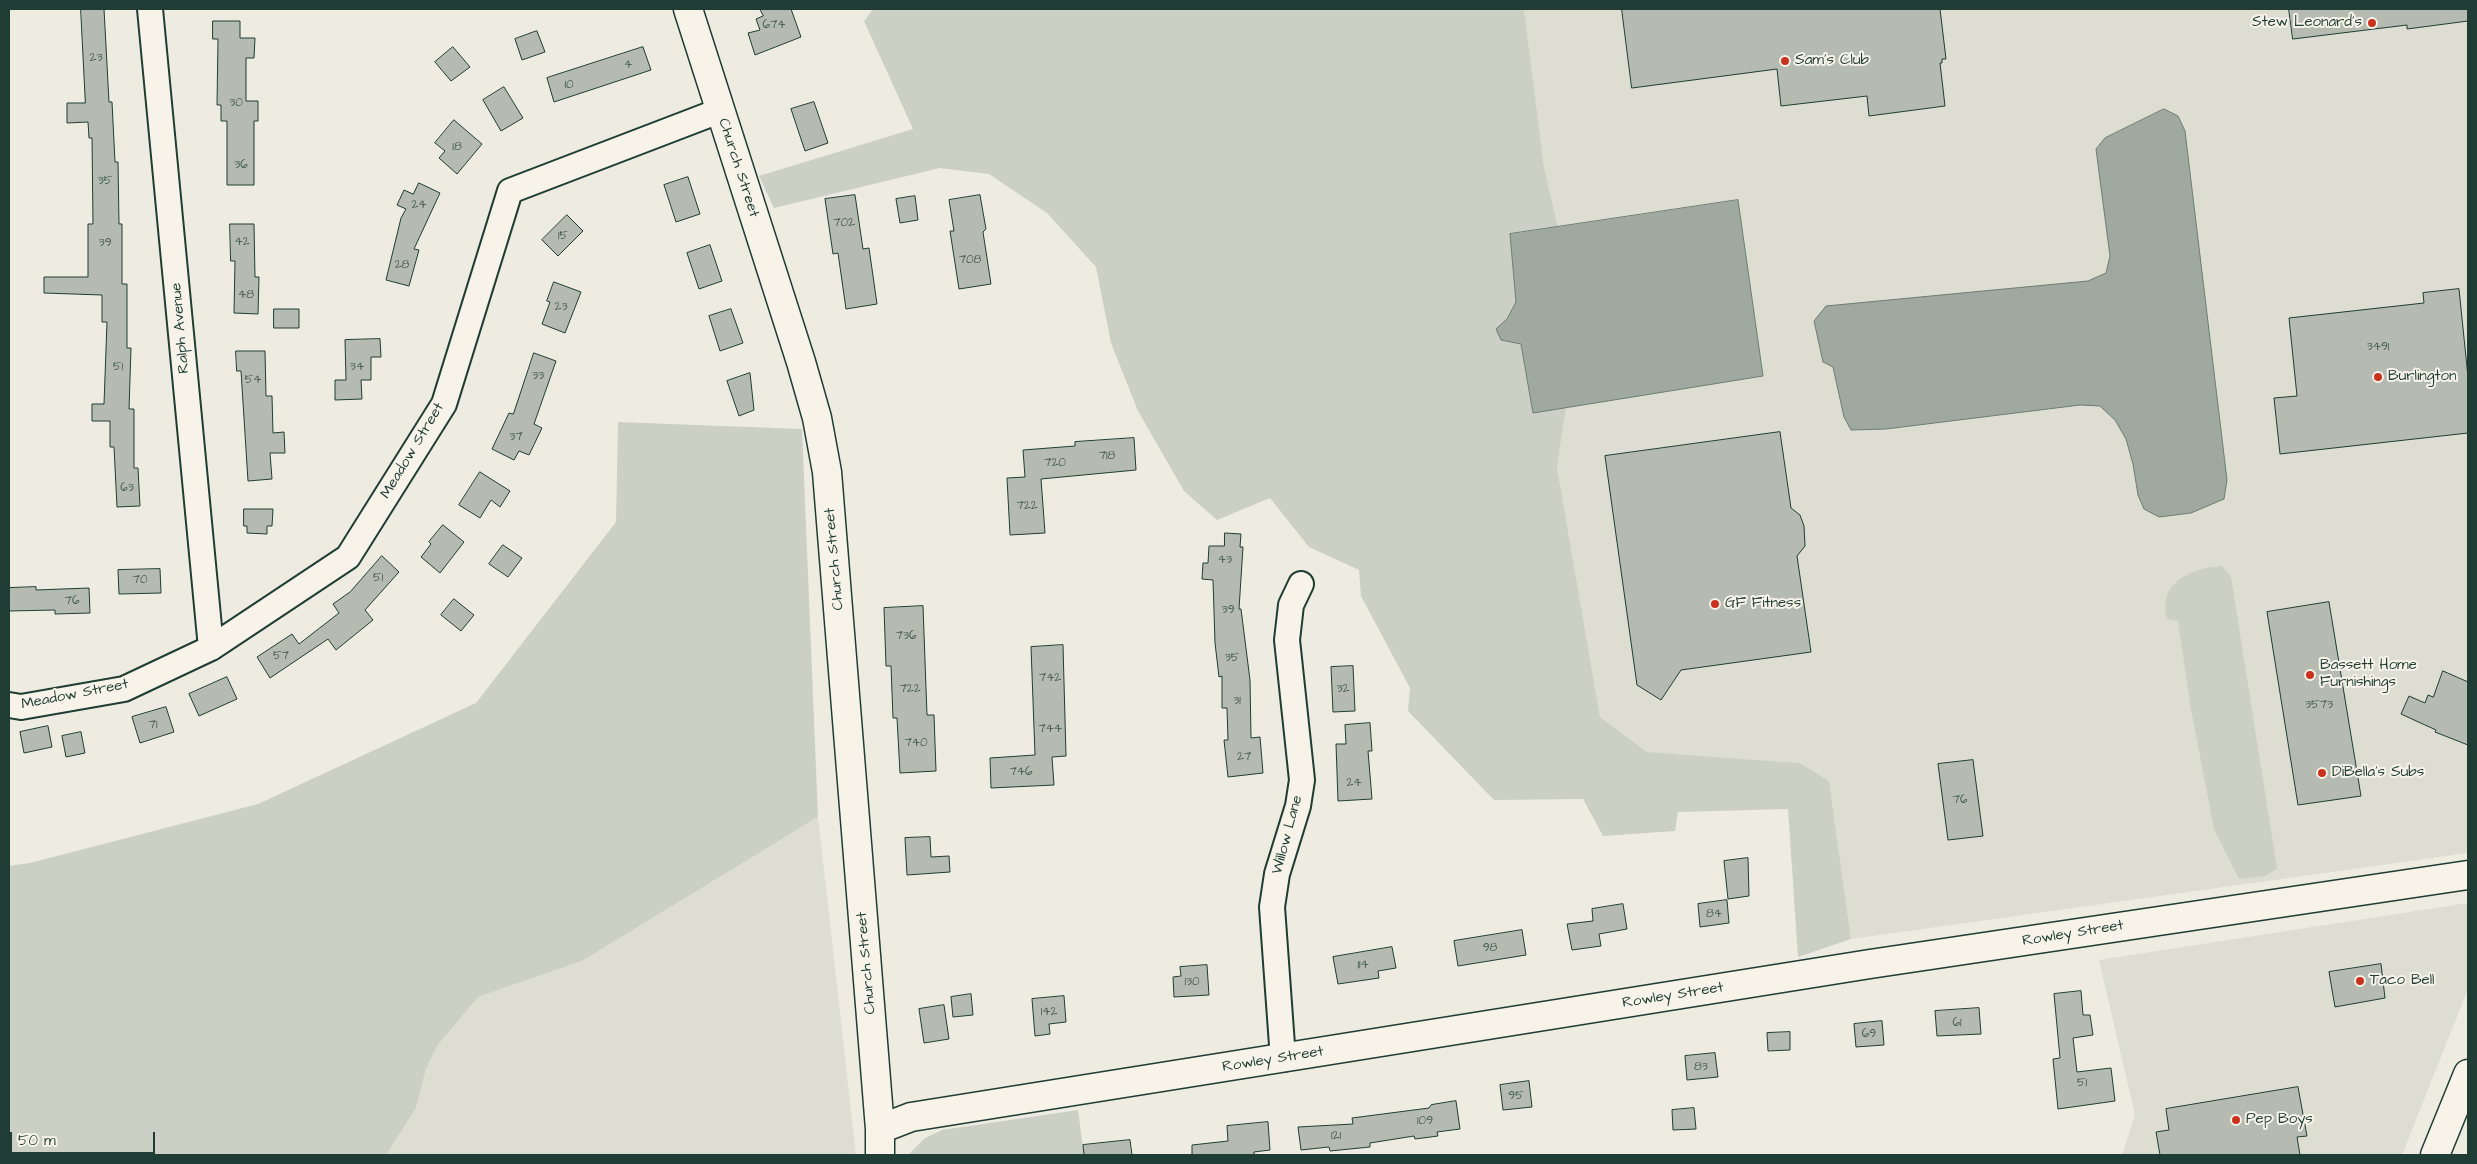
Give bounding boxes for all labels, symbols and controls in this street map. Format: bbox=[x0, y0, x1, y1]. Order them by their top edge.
place label: Stew Leonard's bbox=[2252, 14, 2362, 32]
marker: Stew Leonard's bbox=[2366, 17, 2378, 29]
house number: 674 bbox=[762, 18, 786, 32]
house number: 23 bbox=[90, 51, 102, 65]
place label: Sam's Club bbox=[1795, 52, 1869, 70]
marker: Sam's Club bbox=[1779, 55, 1791, 67]
house number: 4 bbox=[624, 58, 632, 72]
house number: 10 bbox=[564, 78, 574, 92]
house number: 30 bbox=[229, 96, 243, 110]
street label: Church Street bbox=[714, 116, 762, 220]
house number: 18 bbox=[452, 140, 462, 154]
house number: 36 bbox=[234, 158, 248, 172]
house number: 35 bbox=[98, 174, 112, 188]
house number: 24 bbox=[411, 198, 427, 212]
house number: 702 bbox=[833, 216, 855, 230]
house number: 15 bbox=[558, 229, 568, 243]
house number: 42 bbox=[234, 235, 250, 249]
house number: 39 bbox=[99, 236, 111, 250]
house number: 708 bbox=[959, 253, 981, 267]
house number: 28 bbox=[395, 258, 409, 272]
street label: Ralph Avenue bbox=[168, 282, 194, 374]
house number: 48 bbox=[238, 288, 254, 302]
house number: 23 bbox=[555, 300, 567, 314]
house number: 3491 bbox=[2367, 340, 2389, 354]
house number: 51 bbox=[113, 360, 123, 374]
house number: 34 bbox=[350, 360, 364, 374]
place label: Burlington bbox=[2388, 368, 2456, 386]
house number: 33 bbox=[532, 369, 544, 383]
marker: Burlington bbox=[2372, 371, 2384, 383]
house number: 54 bbox=[245, 373, 261, 387]
street label: Meadow Street bbox=[377, 400, 449, 502]
house number: 37 bbox=[509, 430, 523, 444]
house number: 718 bbox=[1099, 449, 1115, 463]
house number: 720 bbox=[1044, 456, 1066, 470]
house number: 63 bbox=[120, 481, 134, 495]
house number: 722 bbox=[1016, 499, 1038, 513]
street label: Church Street bbox=[822, 507, 848, 611]
house number: 43 bbox=[1218, 553, 1232, 567]
house number: 51 bbox=[373, 571, 383, 585]
house number: 70 bbox=[133, 573, 147, 587]
house number: 76 bbox=[65, 594, 79, 608]
place label: GF Fitness bbox=[1725, 595, 1801, 613]
marker: GF Fitness bbox=[1709, 598, 1721, 610]
house number: 39 bbox=[1222, 603, 1234, 617]
house number: 736 bbox=[895, 629, 917, 643]
house number: 57 bbox=[273, 649, 289, 663]
house number: 35 bbox=[1225, 651, 1239, 665]
place label: Bassett Home Furnishings bbox=[2320, 657, 2417, 692]
marker: Bassett Home Furnishings bbox=[2304, 669, 2316, 681]
house number: 742 bbox=[1039, 671, 1061, 685]
street label: Meadow Street bbox=[20, 676, 130, 714]
house number: 722 bbox=[899, 682, 921, 696]
house number: 32 bbox=[1337, 682, 1349, 696]
house number: 31 bbox=[1233, 694, 1241, 708]
house number: 3573 bbox=[2305, 698, 2333, 712]
house number: 71 bbox=[149, 718, 157, 732]
house number: 744 bbox=[1038, 722, 1062, 736]
house number: 740 bbox=[904, 736, 928, 750]
house number: 27 bbox=[1237, 750, 1251, 764]
place label: DiBella's Subs bbox=[2332, 764, 2424, 782]
house number: 746 bbox=[1009, 765, 1033, 779]
marker: DiBella's Subs bbox=[2316, 767, 2328, 779]
house number: 24 bbox=[1346, 776, 1362, 790]
street label: Willow Lane bbox=[1269, 793, 1307, 877]
house number: 76 bbox=[1953, 793, 1967, 807]
house number: 84 bbox=[1706, 907, 1722, 921]
street label: Church Street bbox=[854, 911, 880, 1015]
street label: Rowley Street bbox=[2021, 917, 2125, 951]
house number: 98 bbox=[1483, 941, 1497, 955]
house number: 114 bbox=[1357, 958, 1369, 972]
place label: Taco Bell bbox=[2370, 972, 2434, 990]
house number: 130 bbox=[1184, 975, 1200, 989]
marker: Taco Bell bbox=[2354, 975, 2366, 987]
street label: Rowley Street bbox=[1621, 979, 1725, 1013]
house number: 142 bbox=[1041, 1005, 1057, 1019]
house number: 61 bbox=[1952, 1016, 1962, 1030]
house number: 69 bbox=[1862, 1027, 1876, 1041]
street label: Rowley Street bbox=[1221, 1043, 1325, 1077]
house number: 83 bbox=[1694, 1060, 1708, 1074]
house number: 51 bbox=[2077, 1076, 2087, 1090]
house number: 95 bbox=[1508, 1089, 1524, 1103]
place label: Pep Boys bbox=[2246, 1111, 2313, 1129]
house number: 109 bbox=[1417, 1114, 1433, 1128]
marker: Pep Boys bbox=[2230, 1114, 2242, 1126]
scale bar bbox=[12, 1122, 158, 1154]
house number: 121 bbox=[1331, 1129, 1341, 1143]
text: 50 m bbox=[18, 1130, 56, 1151]

